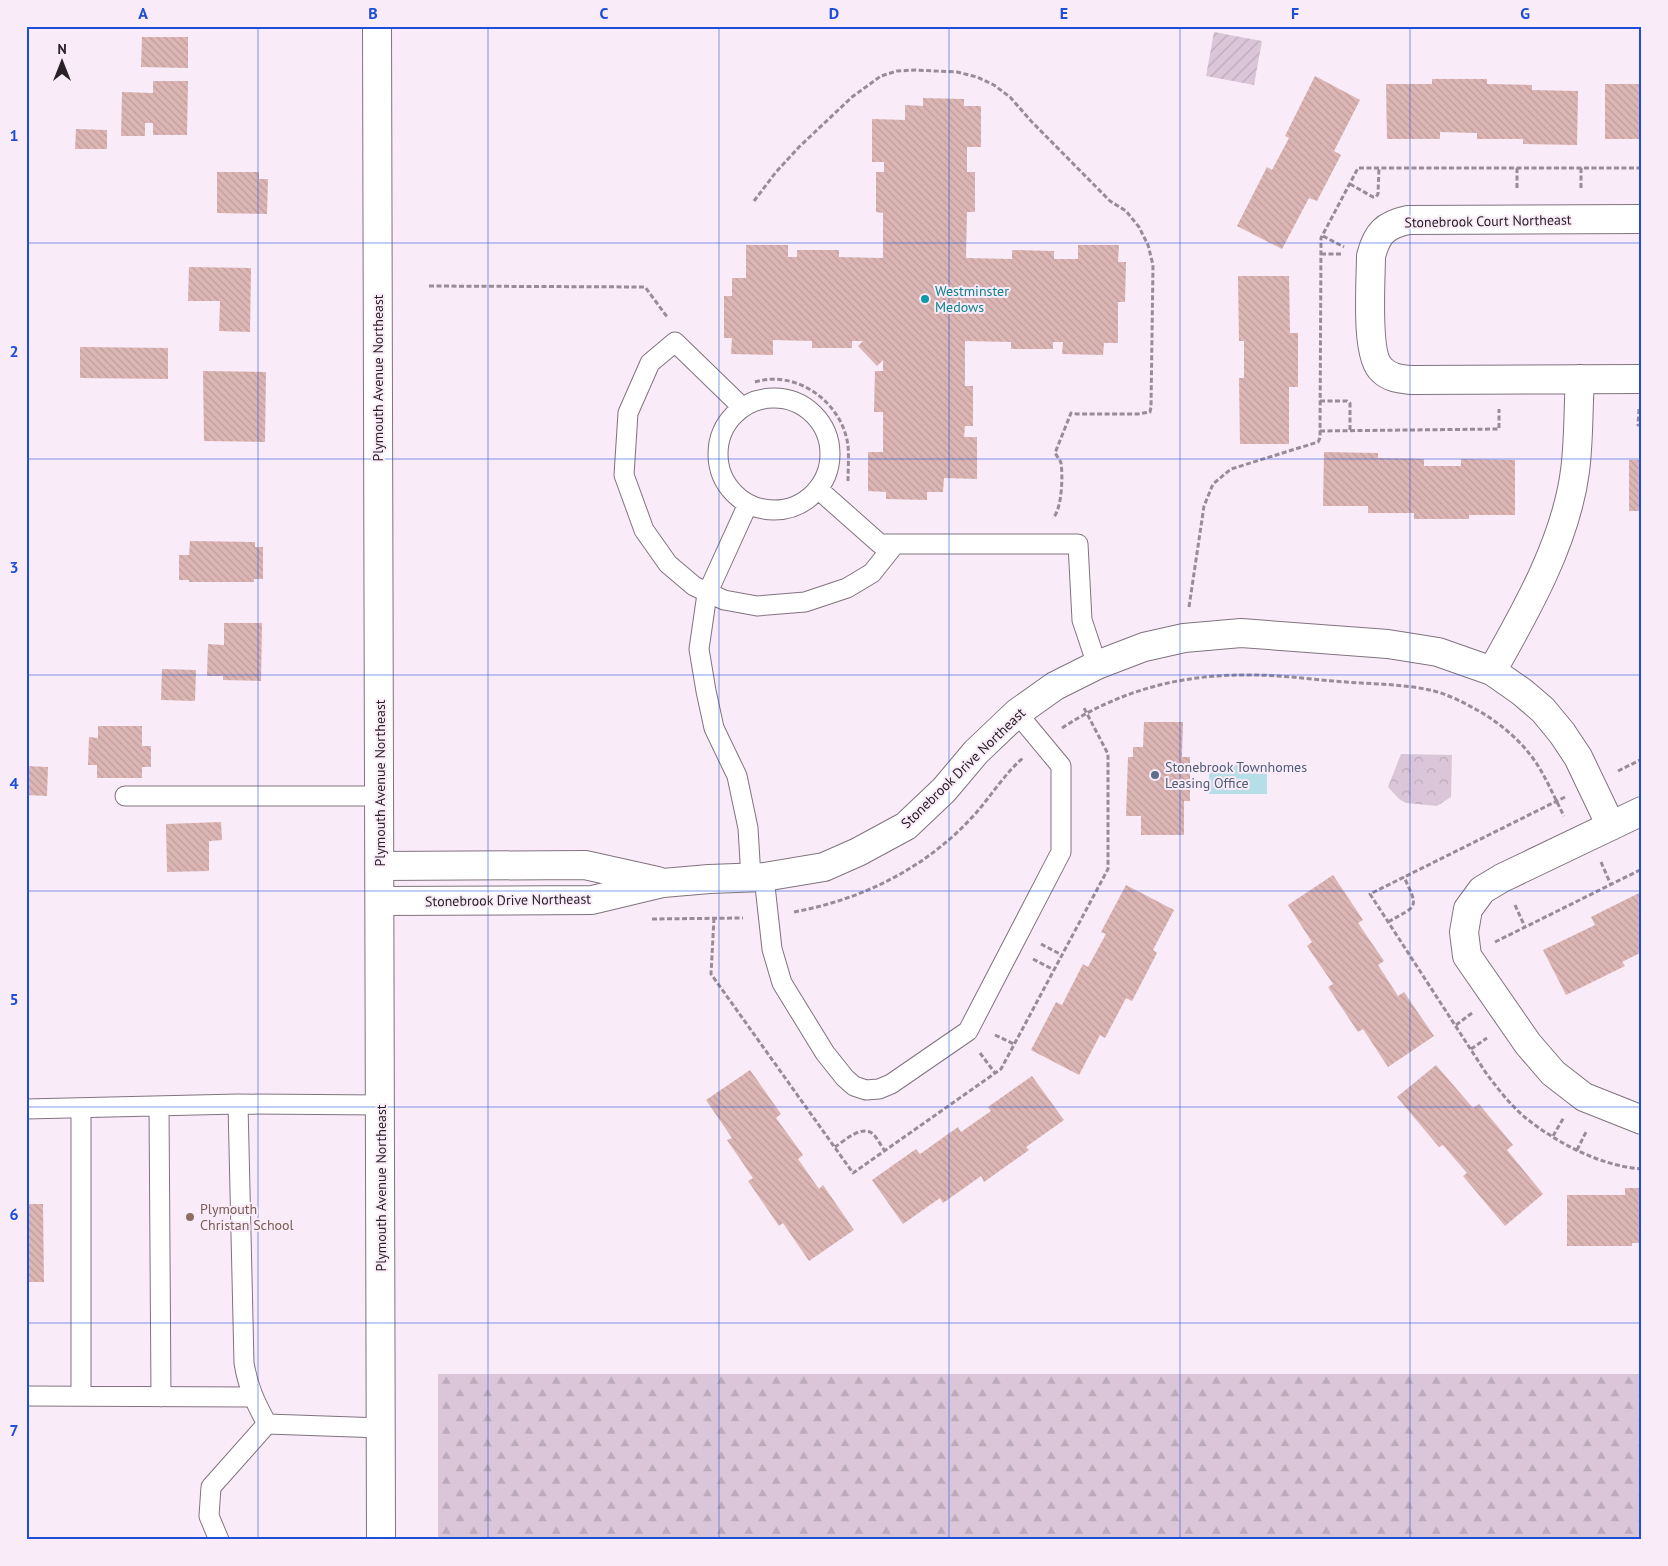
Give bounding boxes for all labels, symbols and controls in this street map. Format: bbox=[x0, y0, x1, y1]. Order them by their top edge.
text: A bbox=[138, 3, 148, 23]
text: B bbox=[368, 3, 378, 23]
text: C bbox=[600, 3, 609, 23]
text: D bbox=[829, 3, 839, 23]
text: E bbox=[1060, 3, 1068, 23]
text: F bbox=[1291, 3, 1299, 23]
text: G bbox=[1520, 3, 1530, 23]
north arrow bbox=[38, 38, 88, 88]
text: N bbox=[57, 40, 67, 58]
text: 1 bbox=[9, 125, 19, 145]
street label: Stonebrook Court Northeast bbox=[1404, 211, 1572, 231]
place label: Westminster Medows bbox=[935, 282, 1009, 316]
marker: Westminster Medows bbox=[919, 293, 931, 305]
street label: Plymouth Avenue Northeast bbox=[369, 294, 387, 462]
text: 2 bbox=[9, 341, 19, 361]
text: 3 bbox=[9, 557, 19, 577]
street label: Plymouth Avenue Northeast bbox=[371, 699, 389, 867]
street label: Stonebrook Drive Northeast bbox=[897, 704, 1029, 832]
place label: Stonebrook Townhomes Leasing Office bbox=[1165, 758, 1307, 792]
marker: Stonebrook Townhomes Leasing Office bbox=[1149, 769, 1161, 781]
text: 4 bbox=[9, 773, 19, 793]
street label: Stonebrook Drive Northeast bbox=[425, 890, 591, 910]
text: 5 bbox=[9, 989, 19, 1009]
street label: Plymouth Avenue Northeast bbox=[372, 1104, 390, 1272]
place label: Plymouth Christan School bbox=[200, 1200, 294, 1234]
text: 6 bbox=[9, 1204, 19, 1224]
marker: Plymouth Christan School bbox=[184, 1211, 196, 1223]
text: 7 bbox=[9, 1420, 19, 1440]

